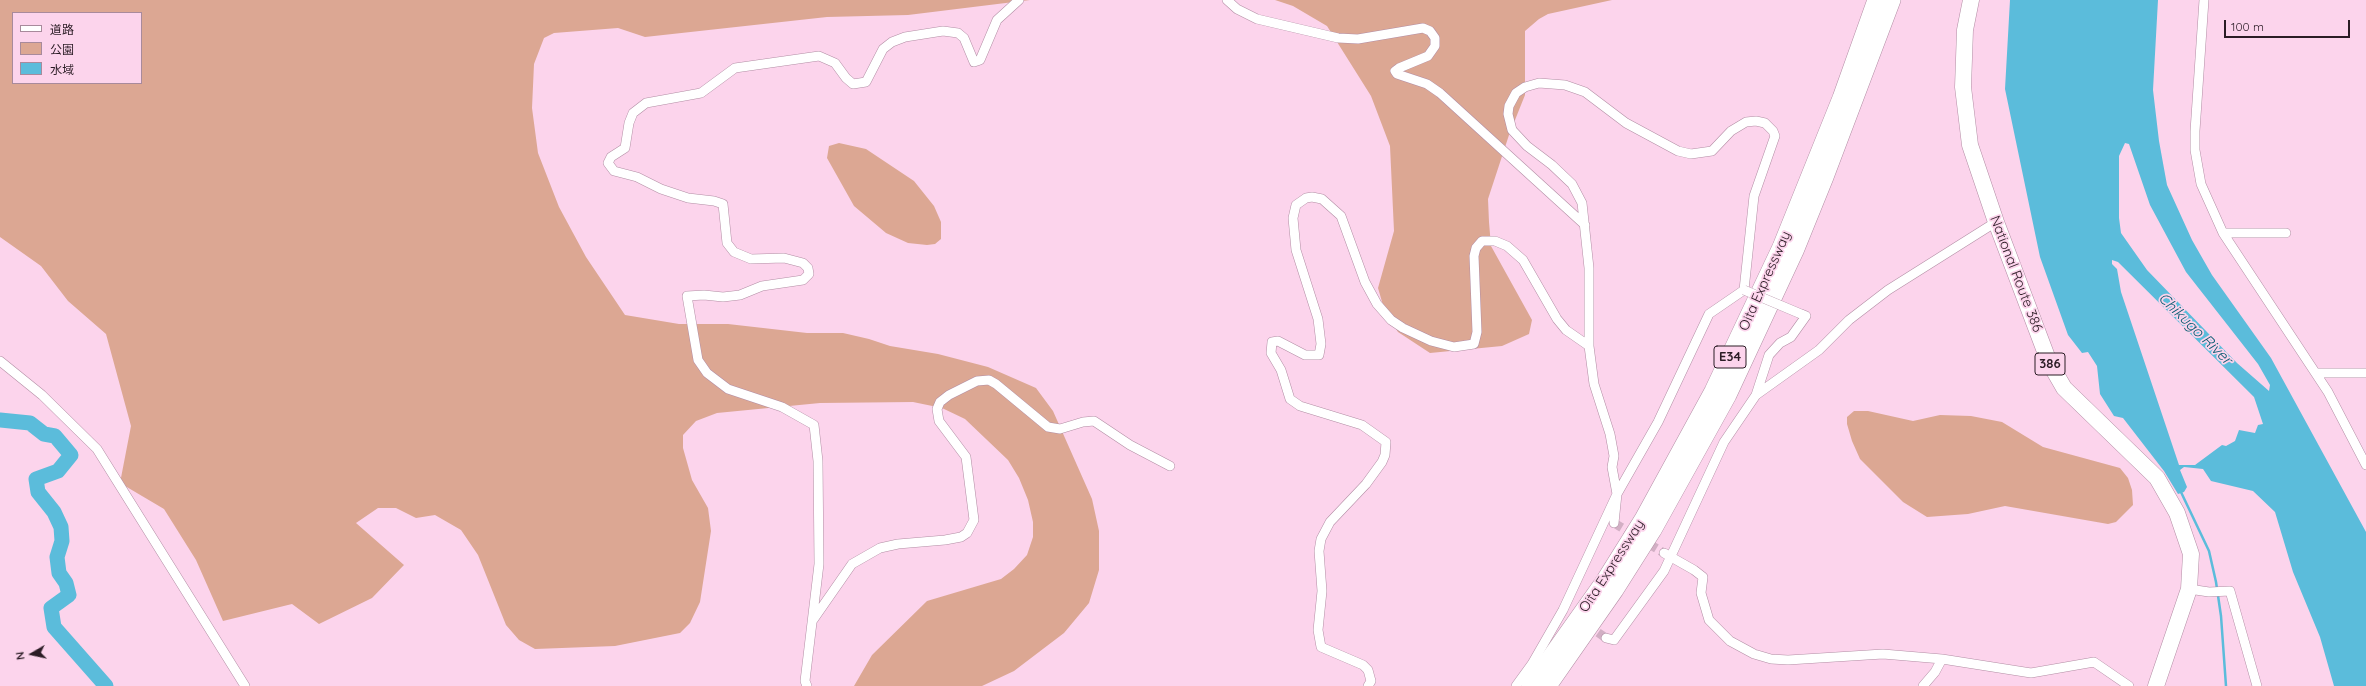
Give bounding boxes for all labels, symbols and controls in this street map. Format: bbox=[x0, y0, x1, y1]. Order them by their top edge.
legend bbox=[12, 12, 142, 84]
scale bar bbox=[2226, 12, 2352, 38]
text: 100 m bbox=[2231, 19, 2264, 34]
text: 道路 bbox=[50, 22, 74, 37]
text: 公園 bbox=[50, 42, 74, 57]
text: 水域 bbox=[50, 62, 74, 77]
street label: National Route 386 bbox=[1986, 214, 2046, 334]
street label: Oita Expressway bbox=[1736, 229, 1794, 333]
water label: Chikugo River bbox=[2154, 289, 2236, 369]
road number: E34 bbox=[1714, 346, 1746, 368]
road number: 386 bbox=[2035, 353, 2065, 375]
street label: Oita Expressway bbox=[1576, 517, 1648, 615]
north arrow bbox=[12, 634, 52, 674]
text: N bbox=[13, 651, 28, 661]

